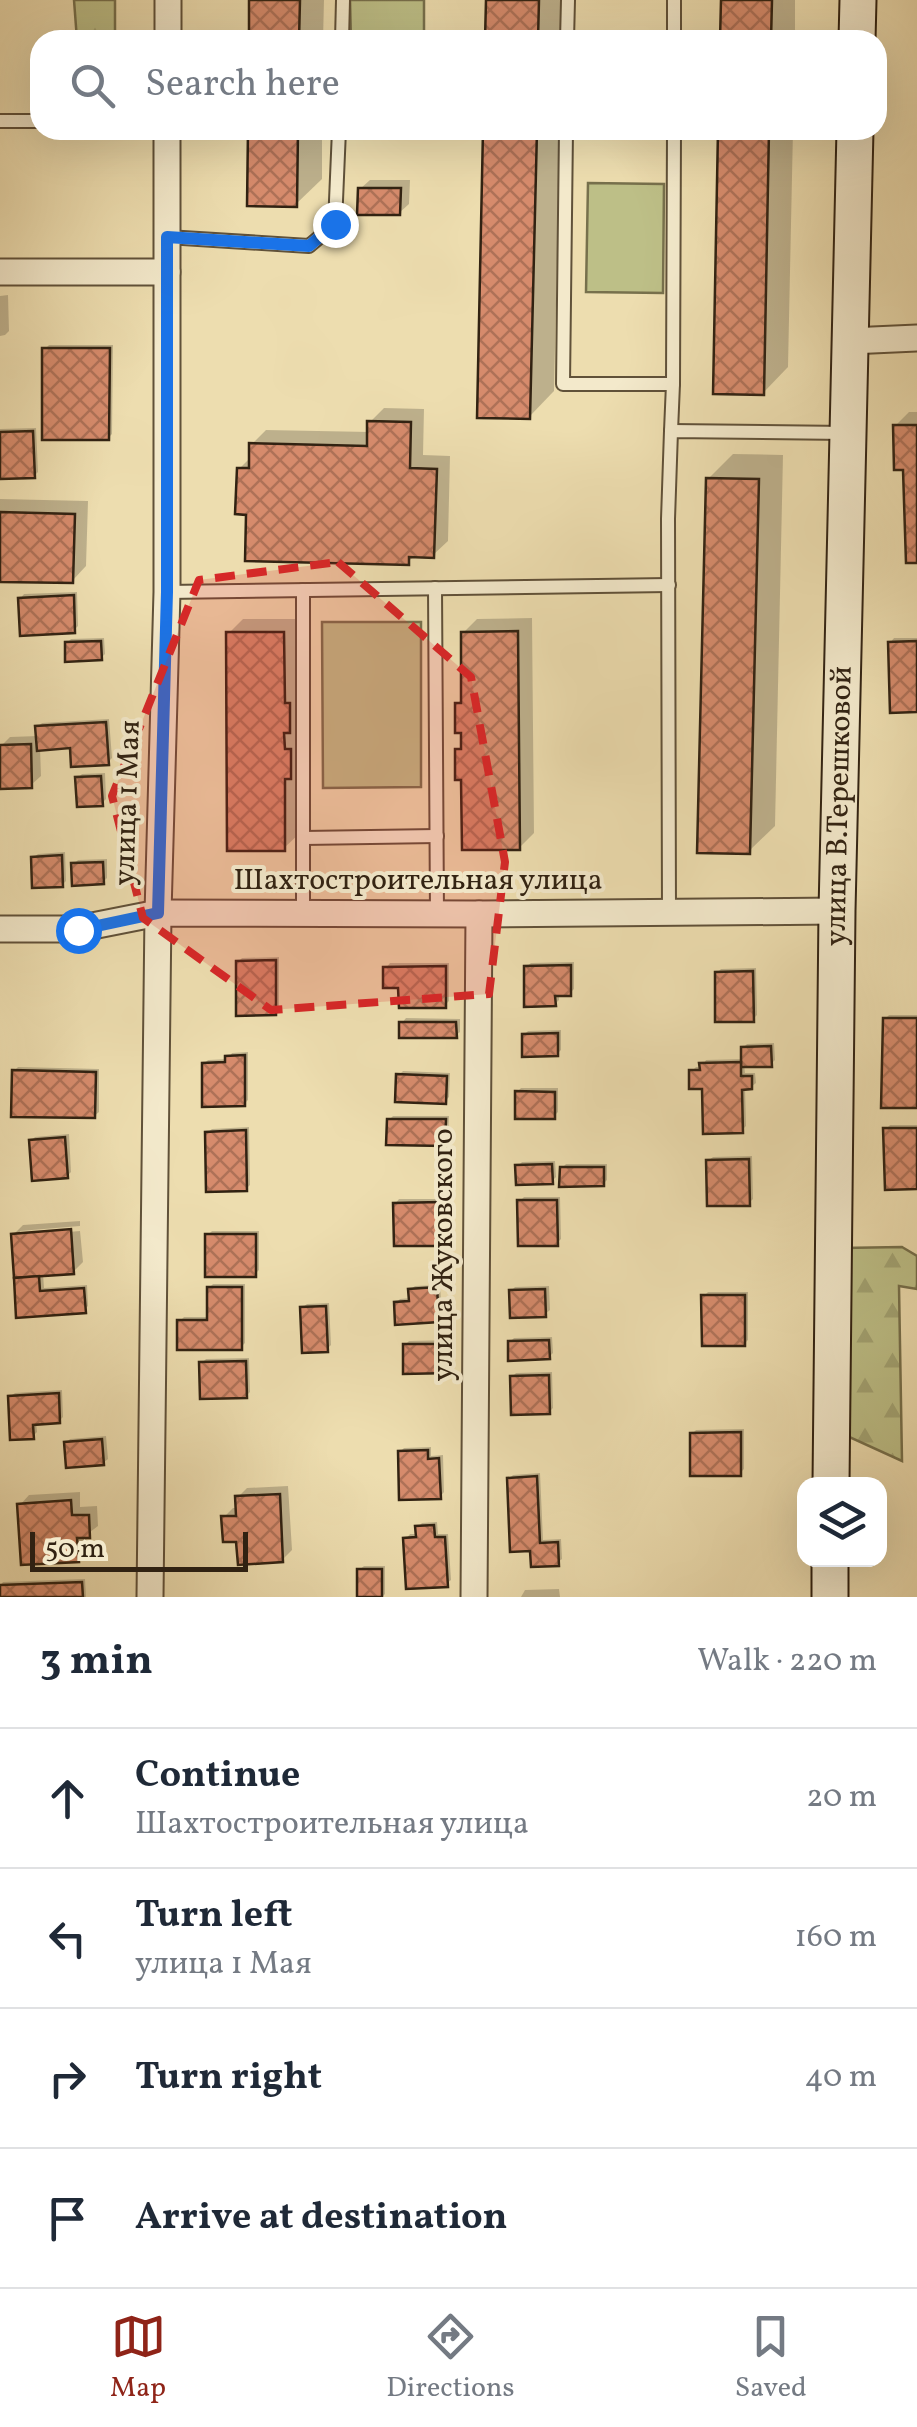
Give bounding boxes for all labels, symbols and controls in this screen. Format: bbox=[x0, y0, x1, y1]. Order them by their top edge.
search box bbox=[30, 30, 887, 140]
icon: search bbox=[65, 58, 120, 113]
text: Search here bbox=[145, 59, 340, 112]
route end bbox=[313, 202, 359, 248]
street label: улица В.Терешковой bbox=[816, 666, 864, 946]
street label: улица 1 Мая bbox=[104, 719, 152, 887]
street label: Шахтостроительная улица bbox=[233, 860, 603, 902]
route start bbox=[56, 908, 102, 954]
street label: улица Жуковского bbox=[423, 1128, 465, 1382]
map controls bbox=[797, 1477, 887, 1567]
button: layers bbox=[797, 1477, 887, 1567]
scale bar bbox=[30, 1527, 248, 1572]
text: 50 m bbox=[45, 1530, 105, 1569]
text: 3 min bbox=[40, 1633, 153, 1692]
text: Walk · 220 m bbox=[697, 1640, 877, 1684]
text: Continue bbox=[135, 1750, 300, 1803]
icon: ahead bbox=[40, 1771, 95, 1826]
text: 20 m bbox=[806, 1776, 877, 1820]
text: Шахтостроительная улица bbox=[135, 1803, 529, 1847]
text: Turn left bbox=[135, 1890, 292, 1943]
icon: left bbox=[40, 1911, 95, 1966]
text: 160 m bbox=[794, 1916, 877, 1960]
text: улица 1 Мая bbox=[135, 1943, 312, 1987]
icon: right bbox=[40, 2051, 95, 2106]
text: Turn right bbox=[135, 2052, 322, 2105]
text: 40 m bbox=[805, 2056, 877, 2100]
icon: arrive bbox=[40, 2191, 95, 2246]
text: Arrive at destination bbox=[135, 2192, 508, 2245]
tab: Map bbox=[110, 2309, 166, 2408]
tab: Directions bbox=[386, 2309, 515, 2408]
tab: Saved bbox=[735, 2309, 807, 2408]

